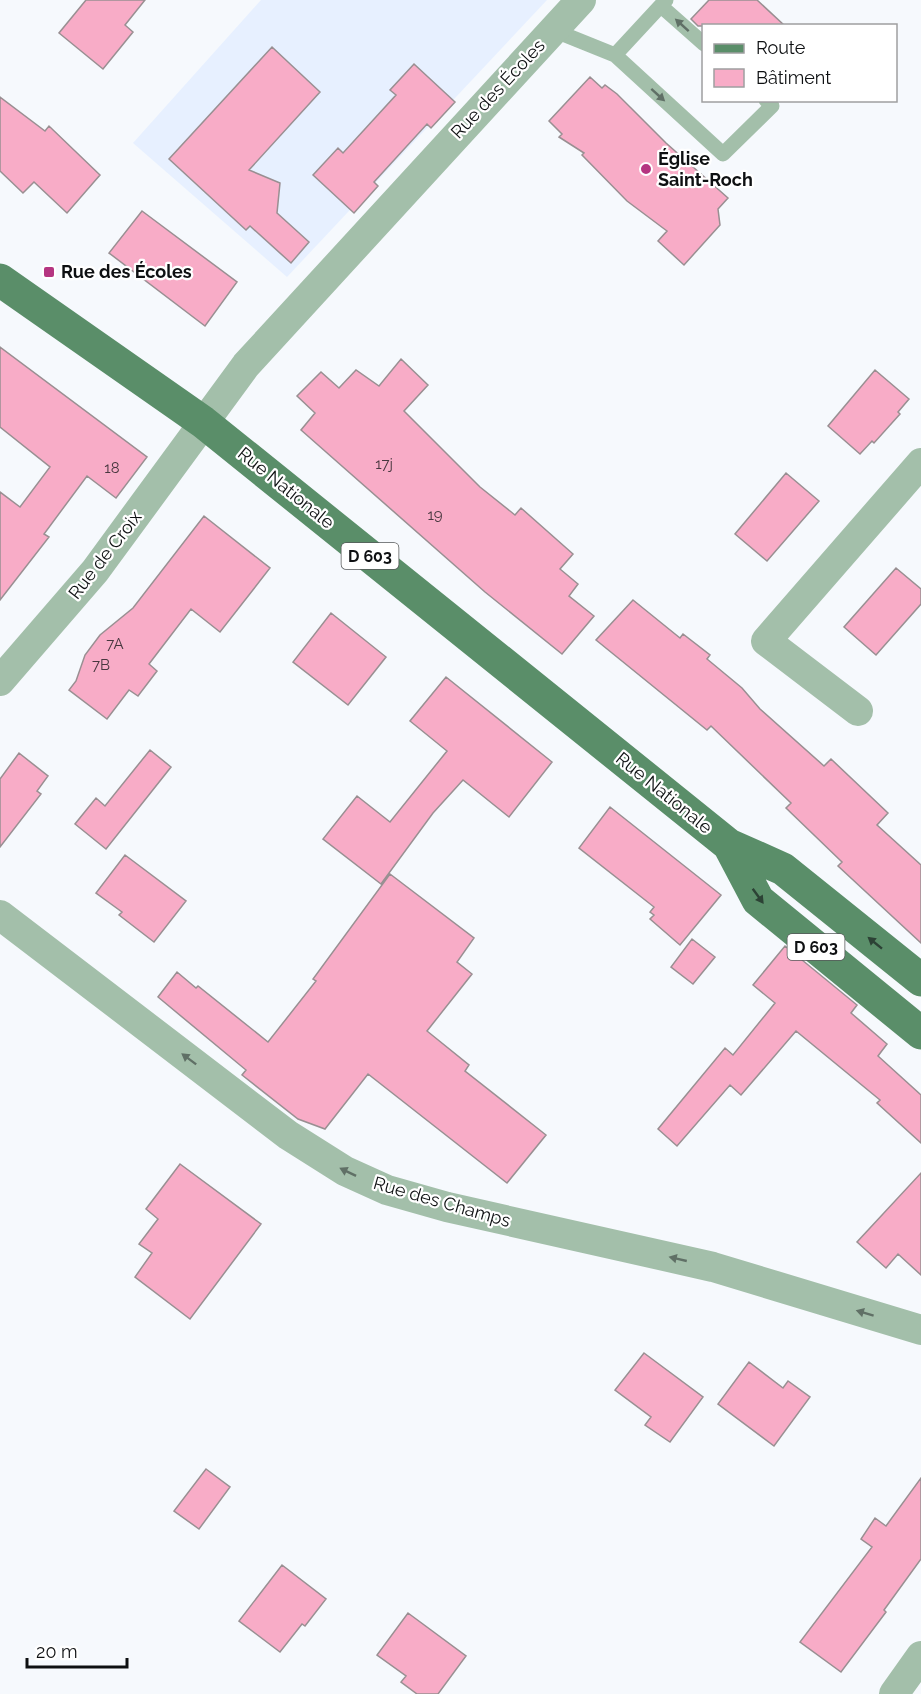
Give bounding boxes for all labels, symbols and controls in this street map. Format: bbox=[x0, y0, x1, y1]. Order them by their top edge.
one-way arrow bbox=[675, 19, 690, 32]
legend bbox=[702, 24, 897, 102]
street label: Rue des Écoles bbox=[446, 34, 549, 143]
text: Route bbox=[756, 37, 806, 58]
text: Bâtiment bbox=[756, 67, 831, 88]
one-way arrow bbox=[650, 88, 665, 101]
place label: Église Saint-Roch bbox=[658, 148, 753, 190]
marker: Église Saint-Roch bbox=[639, 162, 653, 176]
place label: Rue des Écoles bbox=[61, 261, 192, 282]
marker: Rue des Écoles bbox=[42, 265, 56, 279]
street label: Rue Nationale bbox=[234, 442, 339, 533]
house number: 17j bbox=[375, 455, 393, 473]
house number: 18 bbox=[104, 459, 120, 477]
house number: 19 bbox=[427, 506, 443, 524]
street label: Rue de Croix bbox=[64, 507, 145, 603]
road number: D 603 bbox=[342, 543, 398, 569]
house number: 7A bbox=[106, 635, 124, 653]
house number: 7B bbox=[92, 656, 110, 674]
street label: Rue Nationale bbox=[612, 747, 717, 838]
one-way arrow bbox=[752, 888, 764, 904]
road number: D 603 bbox=[788, 934, 844, 960]
one-way arrow bbox=[868, 937, 883, 950]
one-way arrow bbox=[182, 1053, 198, 1065]
one-way arrow bbox=[339, 1168, 356, 1177]
street label: Rue des Champs bbox=[371, 1172, 513, 1231]
one-way arrow bbox=[668, 1254, 687, 1264]
one-way arrow bbox=[856, 1308, 874, 1317]
scale bar bbox=[27, 1631, 128, 1669]
text: 20 m bbox=[36, 1641, 78, 1662]

